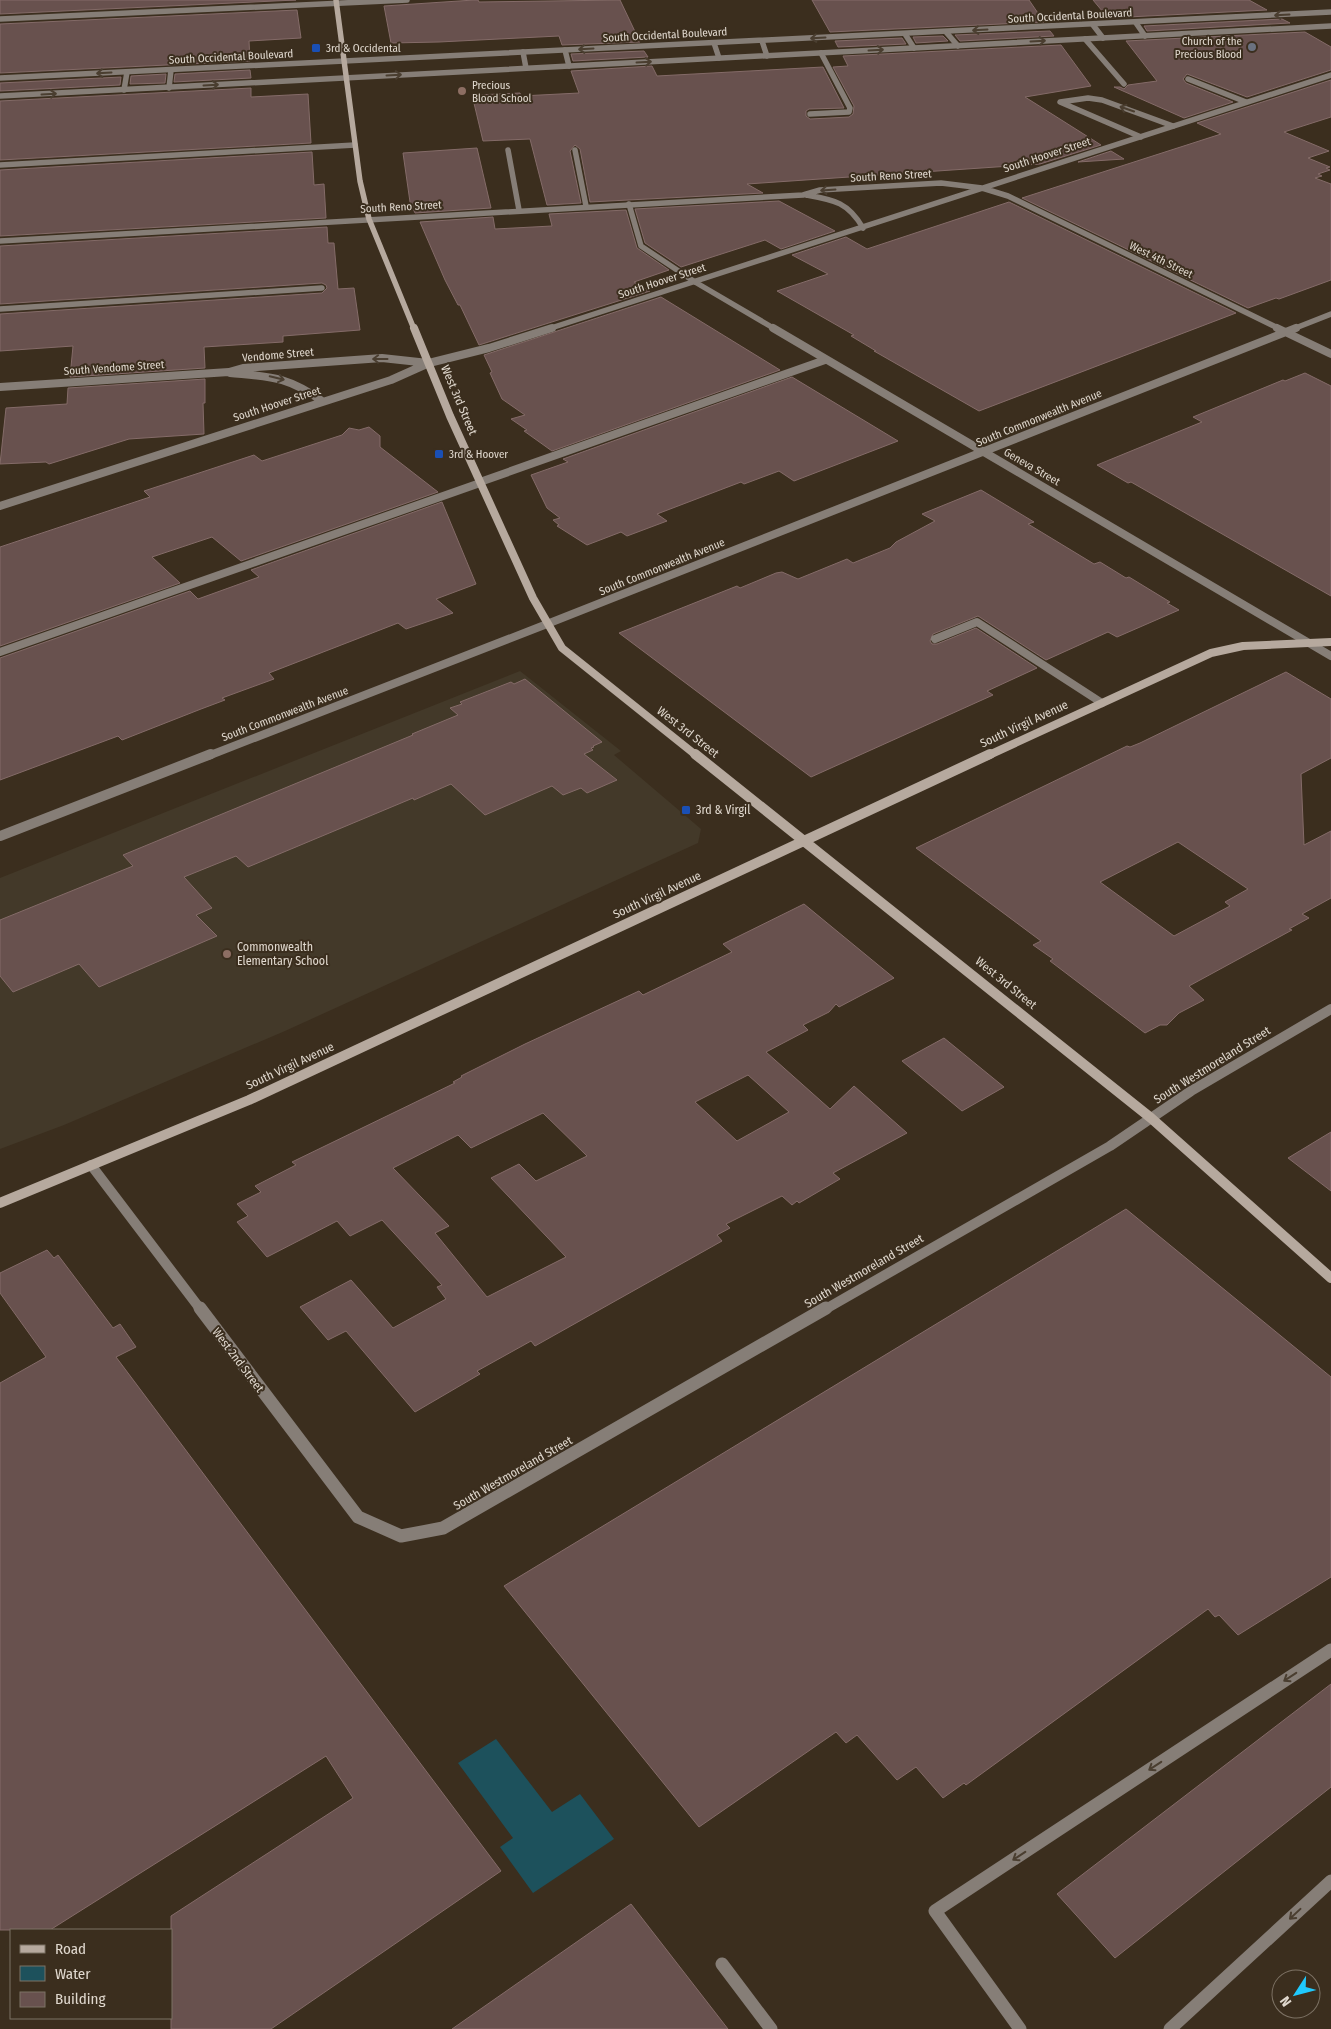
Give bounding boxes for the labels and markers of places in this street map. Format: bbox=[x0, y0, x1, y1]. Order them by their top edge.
place label: Church of the Precious Blood bbox=[1175, 35, 1242, 61]
marker: Church of the Precious Blood bbox=[1246, 41, 1258, 53]
marker: 3rd & Occidental bbox=[310, 42, 322, 54]
place label: 3rd & Occidental bbox=[326, 42, 401, 55]
place label: Precious Blood School bbox=[472, 79, 531, 105]
marker: Precious Blood School bbox=[456, 85, 468, 97]
marker: 3rd & Hoover bbox=[433, 448, 445, 460]
place label: 3rd & Hoover bbox=[449, 448, 508, 461]
place label: 3rd & Virgil bbox=[696, 803, 750, 817]
marker: 3rd & Virgil bbox=[680, 804, 692, 816]
place label: Commonwealth Elementary School bbox=[237, 940, 328, 968]
marker: Commonwealth Elementary School bbox=[221, 948, 233, 960]

